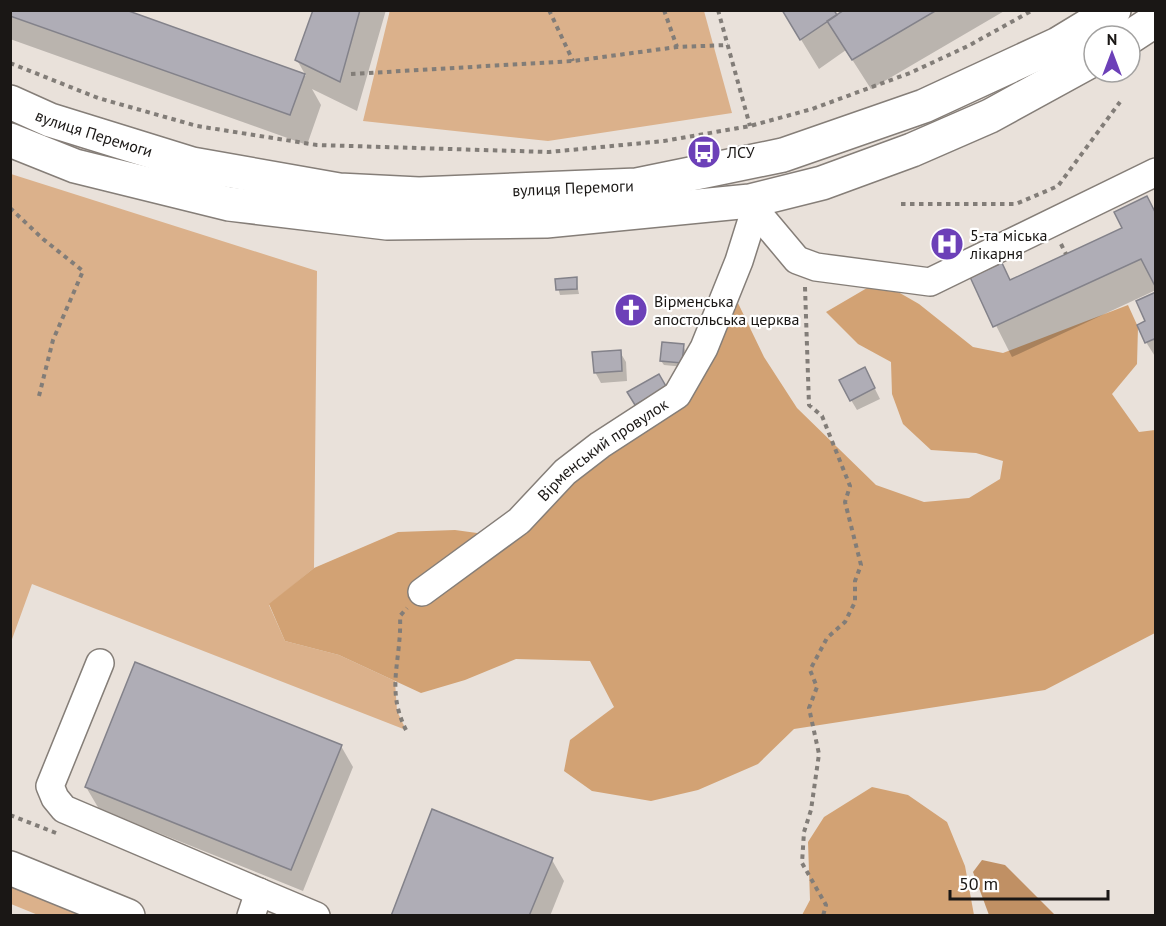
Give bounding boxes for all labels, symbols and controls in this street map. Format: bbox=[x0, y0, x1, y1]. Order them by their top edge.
north arrow bbox=[1082, 24, 1142, 84]
text: N bbox=[1107, 29, 1117, 49]
street label: вулиця Перемоги bbox=[32, 105, 155, 161]
bus stop icon: ЛСУ bbox=[686, 134, 722, 170]
place label: ЛСУ bbox=[726, 142, 755, 162]
street label: вулиця Перемоги bbox=[512, 175, 634, 200]
place label: 5-та міська лікарня bbox=[969, 225, 1048, 263]
hospital icon: 5-та міська лікарня bbox=[929, 226, 965, 262]
place label: Вірменська апостольська церква bbox=[654, 291, 800, 329]
church icon: Вірменська апостольська церква bbox=[613, 292, 649, 328]
street label: Вірменський провулок bbox=[533, 394, 672, 505]
scale bar bbox=[950, 863, 1108, 901]
text: 50 m bbox=[959, 872, 998, 895]

